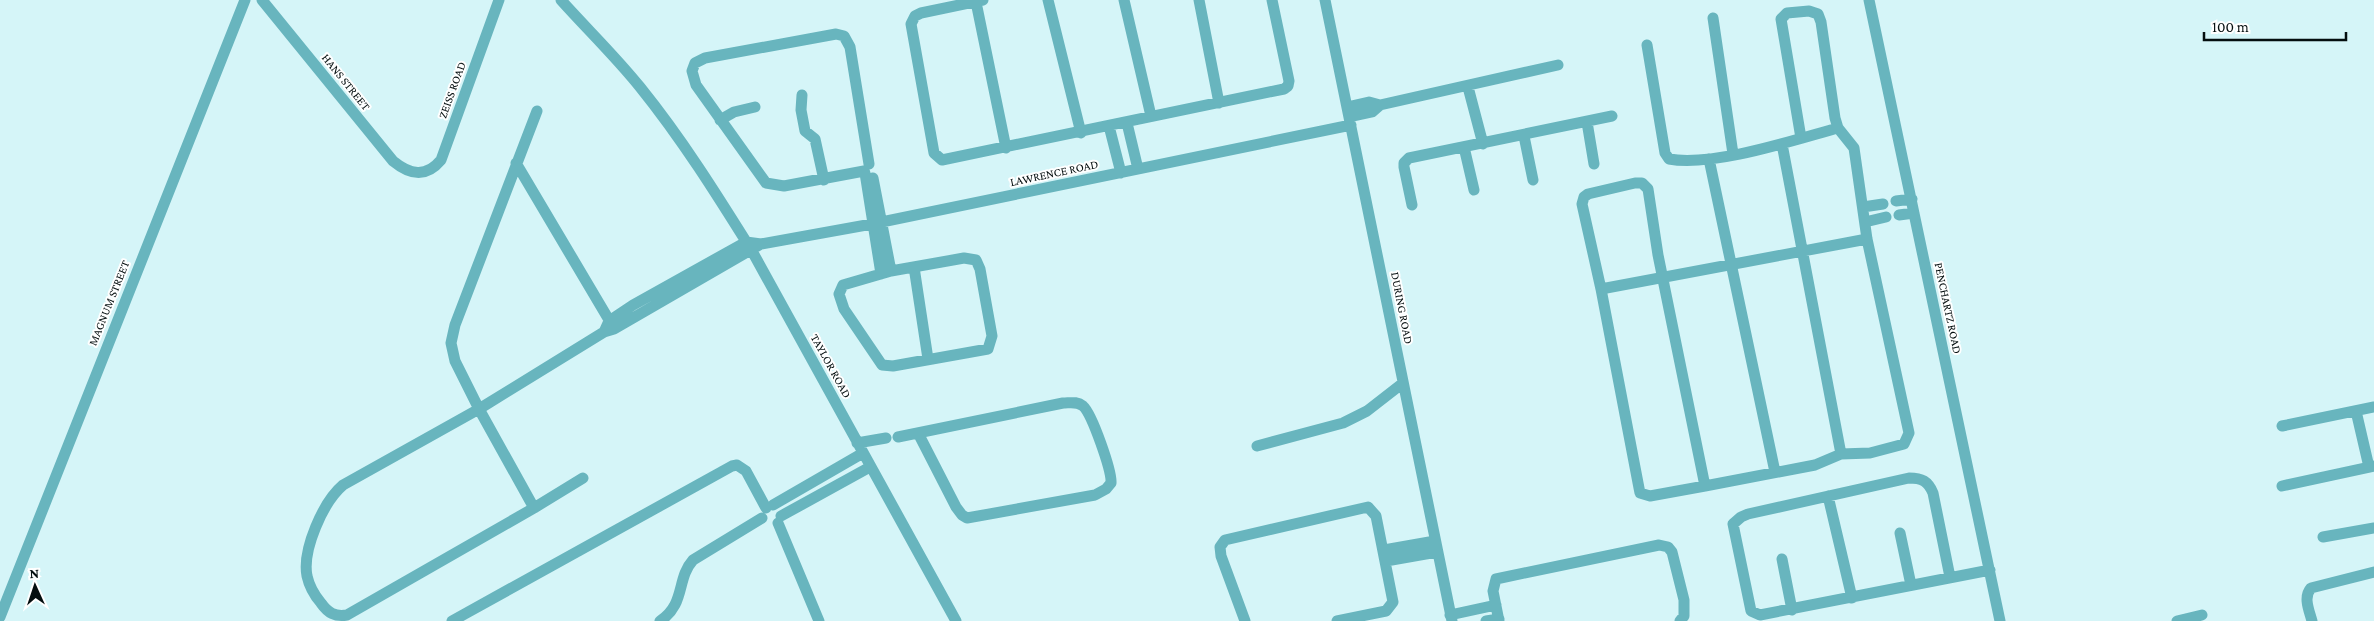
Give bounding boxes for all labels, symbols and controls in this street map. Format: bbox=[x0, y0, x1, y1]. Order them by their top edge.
scale bar bbox=[2204, 10, 2346, 42]
text: 100 m bbox=[2212, 19, 2249, 35]
street label: HANS STREET bbox=[319, 51, 373, 113]
street label: ZEISS ROAD bbox=[435, 60, 469, 120]
street label: LAWRENCE ROAD bbox=[1009, 157, 1099, 189]
street label: MAGNUM STREET bbox=[86, 258, 133, 348]
street label: PENCHARTZ ROAD bbox=[1931, 261, 1965, 355]
street label: DURING ROAD bbox=[1388, 271, 1416, 345]
street label: TAYLOR ROAD bbox=[808, 332, 854, 400]
north arrow bbox=[10, 561, 60, 611]
text: N bbox=[29, 565, 40, 581]

